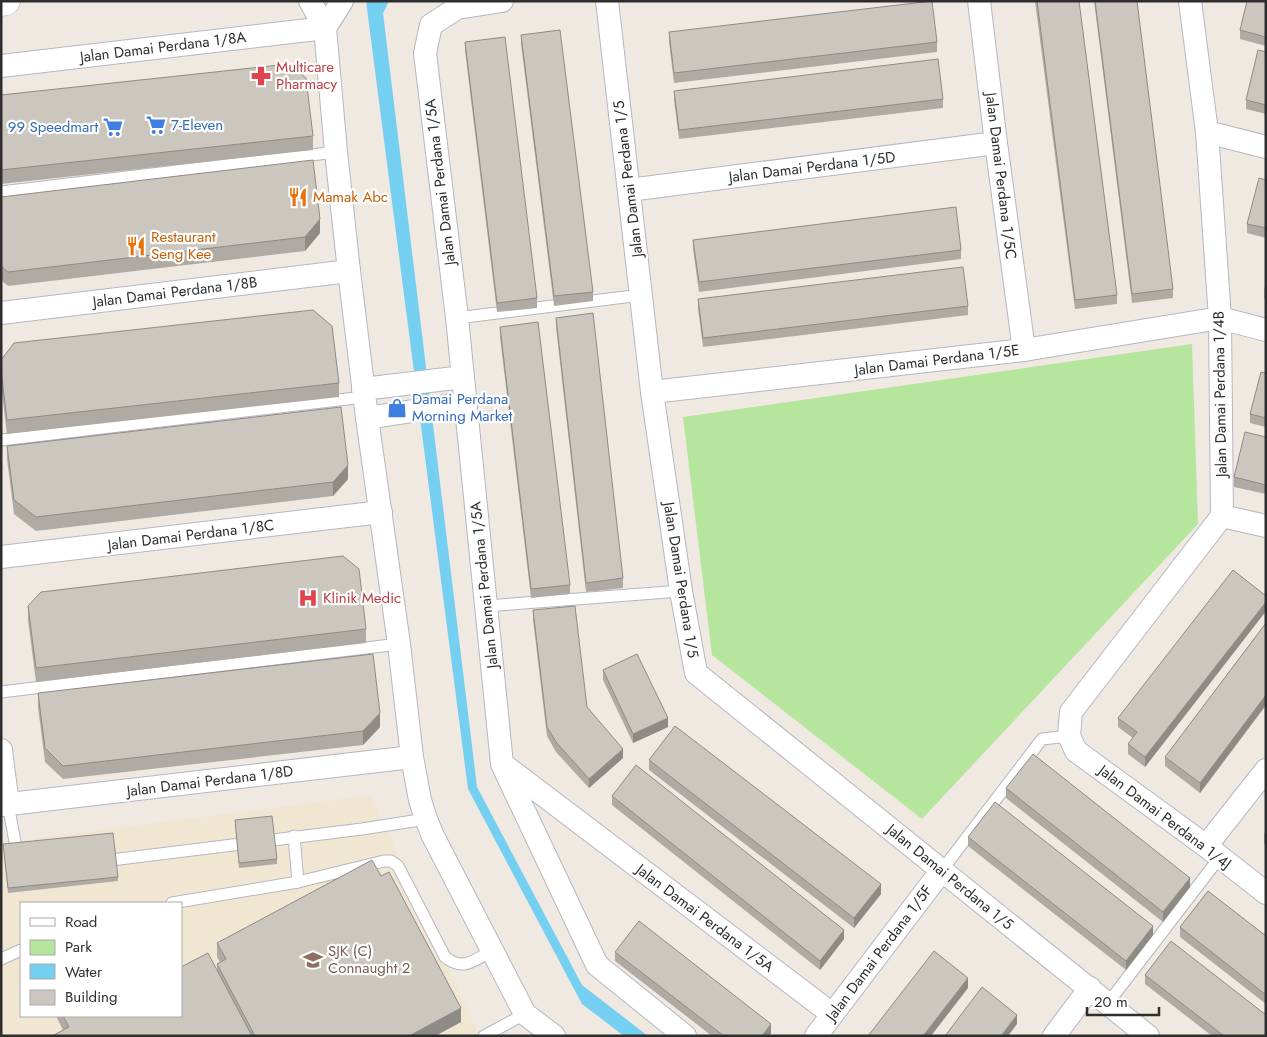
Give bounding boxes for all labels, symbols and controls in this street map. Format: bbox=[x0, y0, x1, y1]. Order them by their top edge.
street label: Jalan Damai Perdana 1/8A bbox=[77, 26, 247, 68]
place label: Multicare Pharmacy bbox=[276, 56, 338, 95]
pharmacy icon: Multicare Pharmacy bbox=[250, 65, 272, 87]
street label: Jalan Damai Perdana 1/5C bbox=[980, 89, 1022, 261]
street label: Jalan Damai Perdana 1/5A bbox=[419, 97, 461, 268]
street label: Jalan Damai Perdana 1/5 bbox=[607, 99, 649, 261]
supermarket icon: 7-Eleven bbox=[145, 114, 167, 136]
place label: 7-Eleven bbox=[171, 114, 223, 136]
place label: 99 Speedmart bbox=[8, 116, 98, 138]
supermarket icon: 99 Speedmart bbox=[102, 116, 124, 138]
street label: Jalan Damai Perdana 1/5D bbox=[725, 146, 897, 188]
restaurant icon: Mamak Abc bbox=[287, 186, 309, 208]
place label: Mamak Abc bbox=[313, 186, 388, 208]
place label: Restaurant Seng Kee bbox=[151, 226, 216, 265]
restaurant icon: Restaurant Seng Kee bbox=[125, 235, 147, 257]
street label: Jalan Damai Perdana 1/8B bbox=[89, 271, 259, 313]
street label: Jalan Damai Perdana 1/4B bbox=[1208, 311, 1232, 479]
street label: Jalan Damai Perdana 1/5E bbox=[851, 339, 1021, 381]
place label: Damai Perdana Morning Market bbox=[412, 388, 513, 427]
shop icon: Damai Perdana Morning Market bbox=[386, 397, 408, 419]
street label: Jalan Damai Perdana 1/5 bbox=[658, 499, 704, 660]
street label: Jalan Damai Perdana 1/5A bbox=[464, 501, 504, 671]
street label: Jalan Damai Perdana 1/8C bbox=[105, 514, 275, 556]
hospital icon: Klinik Medic bbox=[297, 587, 319, 609]
place label: Klinik Medic bbox=[323, 587, 401, 609]
street label: Jalan Damai Perdana 1/4J bbox=[1092, 758, 1236, 874]
street label: Jalan Damai Perdana 1/8D bbox=[124, 760, 294, 802]
street label: Jalan Damai Perdana 1/5 bbox=[880, 818, 1018, 935]
street label: Jalan Damai Perdana 1/5A bbox=[630, 858, 779, 977]
street label: Jalan Damai Perdana 1/5F bbox=[819, 880, 937, 1027]
legend bbox=[20, 902, 182, 1017]
text: Road bbox=[65, 911, 97, 933]
text: Park bbox=[65, 936, 92, 958]
place label: SJK (C) Connaught 2 bbox=[328, 940, 410, 979]
school or university icon: SJK (C) Connaught 2 bbox=[302, 949, 324, 971]
text: Water bbox=[65, 961, 103, 983]
scale bar bbox=[1087, 984, 1160, 1016]
text: Building bbox=[65, 986, 117, 1008]
text: 20 m bbox=[1094, 991, 1128, 1013]

